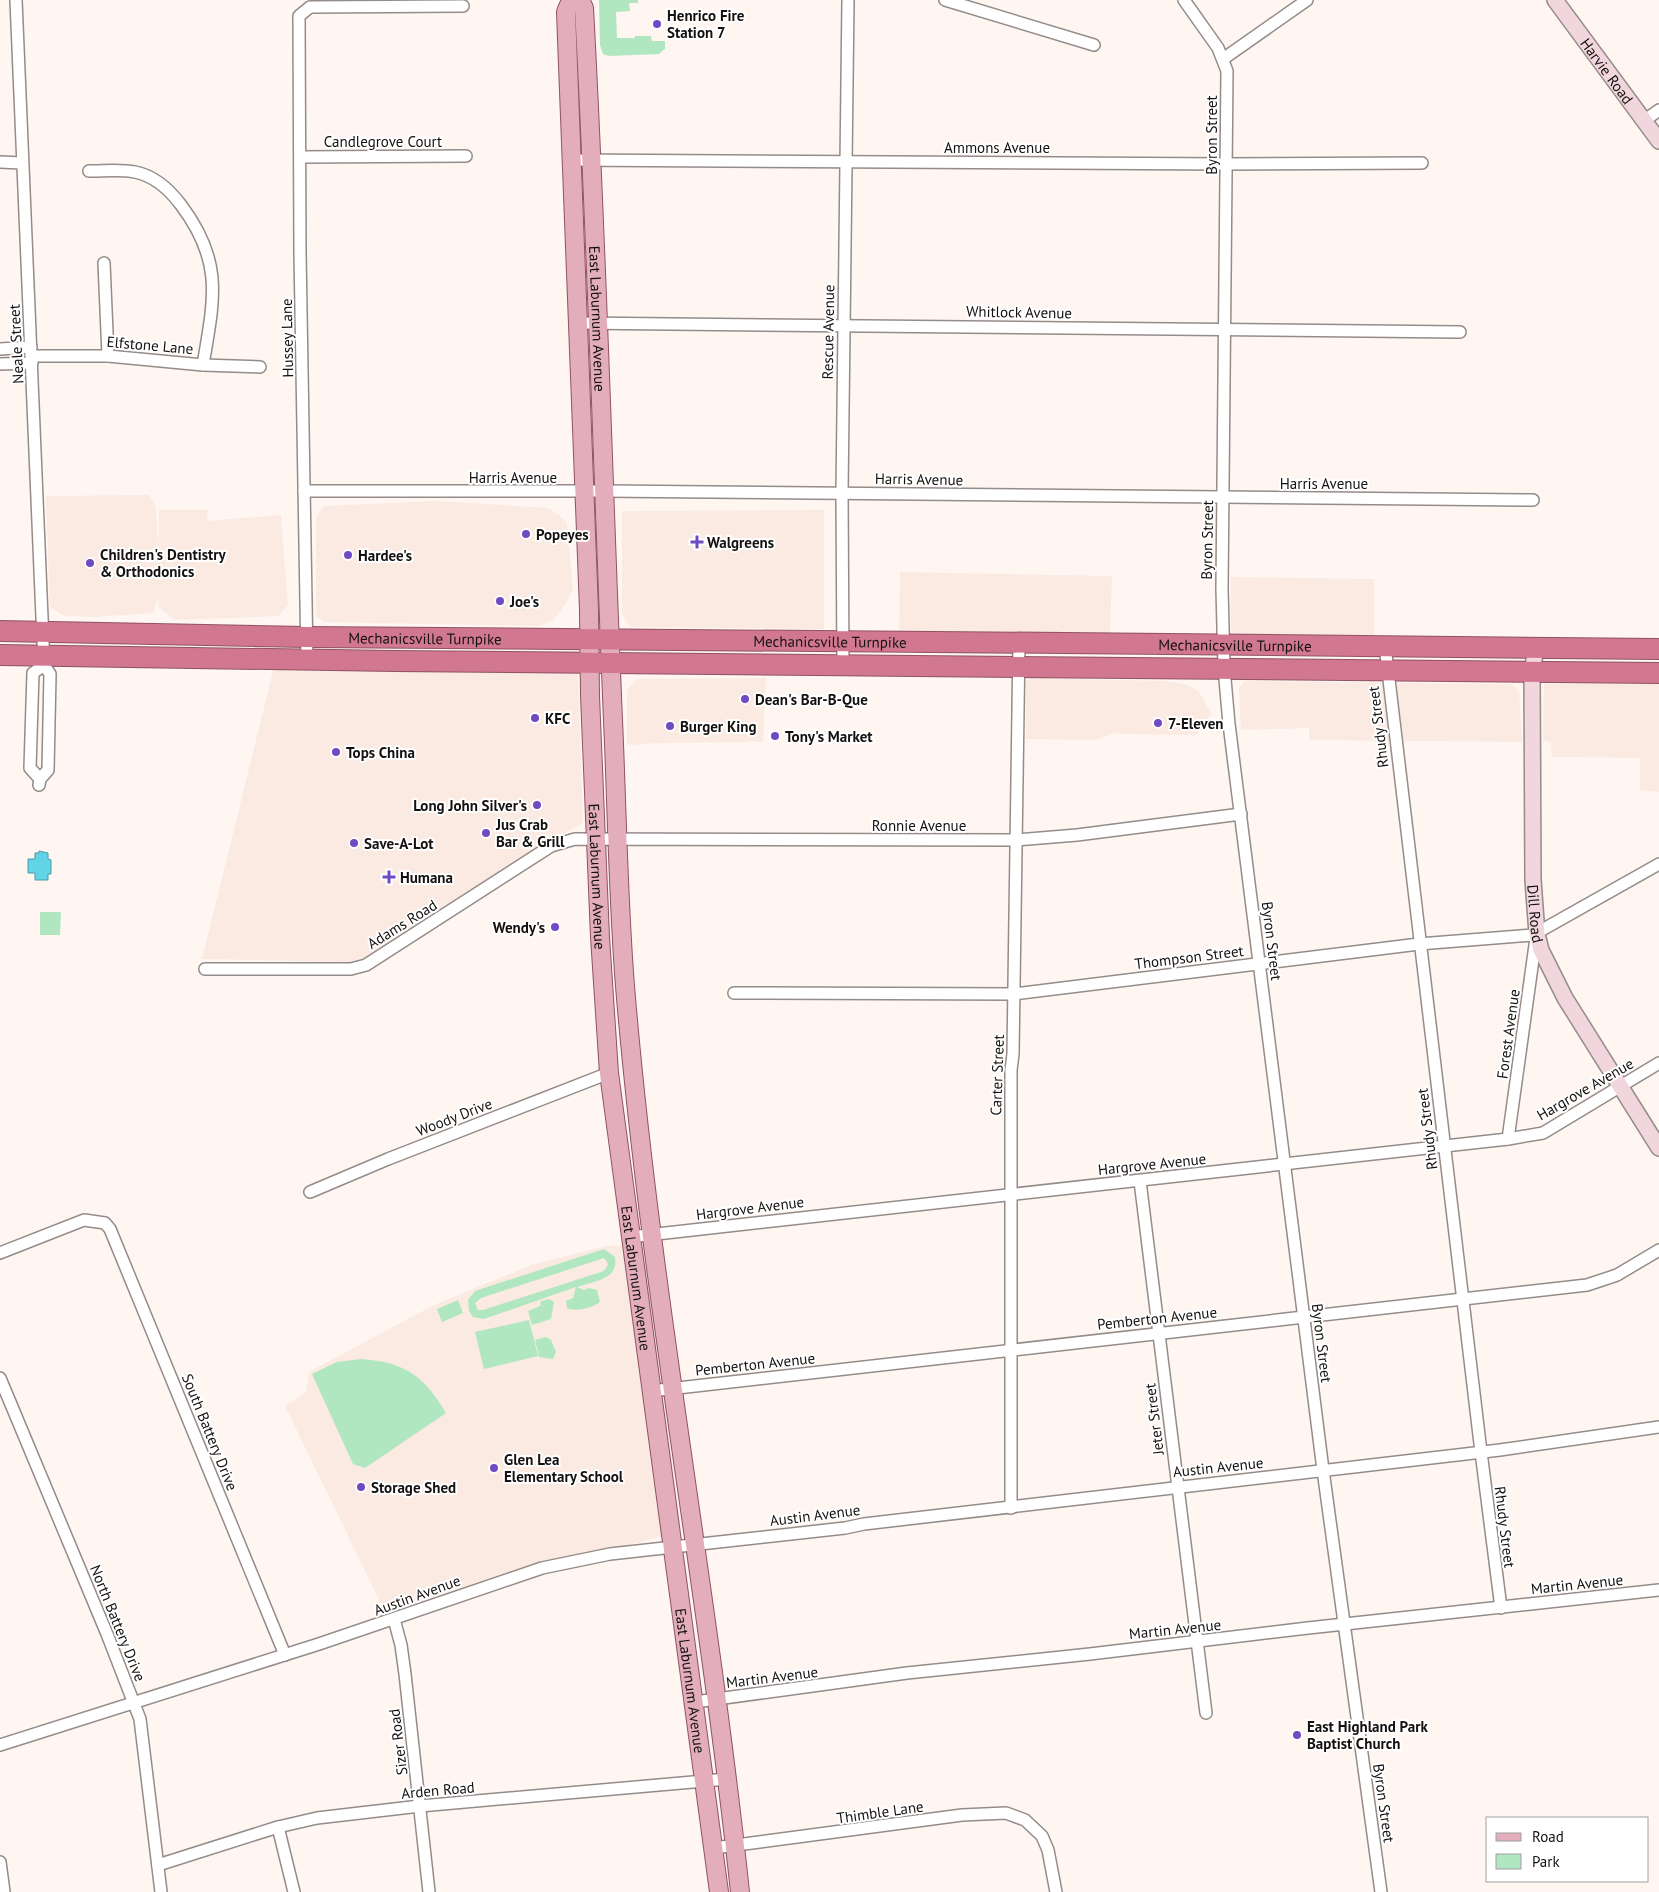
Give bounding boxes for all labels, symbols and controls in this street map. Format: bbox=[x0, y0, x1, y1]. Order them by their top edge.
place label: Henrico Fire Station 7 bbox=[667, 6, 745, 42]
marker: Henrico Fire Station 7 bbox=[651, 18, 663, 30]
street label: Harvie Road bbox=[1577, 34, 1638, 108]
street label: Byron Street bbox=[1202, 95, 1221, 175]
street label: Candlegrove Court bbox=[324, 132, 442, 151]
street label: Ammons Avenue bbox=[944, 138, 1050, 157]
street label: East Laburnum Avenue bbox=[586, 245, 610, 392]
street label: Rescue Avenue bbox=[818, 284, 838, 380]
street label: Hussey Lane bbox=[277, 298, 297, 378]
street label: Whitlock Avenue bbox=[966, 302, 1072, 322]
street label: Neale Street bbox=[4, 304, 28, 384]
street label: Elfstone Lane bbox=[106, 332, 194, 358]
street label: Harris Avenue bbox=[469, 468, 557, 487]
street label: Harris Avenue bbox=[875, 469, 963, 489]
street label: Harris Avenue bbox=[1280, 474, 1368, 493]
street label: Byron Street bbox=[1197, 500, 1217, 580]
place label: Popeyes bbox=[536, 525, 589, 544]
marker: Popeyes bbox=[520, 528, 532, 540]
place label: Walgreens bbox=[707, 533, 774, 552]
marker: Walgreens bbox=[691, 536, 703, 548]
place label: Children's Dentistry & Orthodonics bbox=[100, 545, 227, 581]
place label: Hardee's bbox=[358, 546, 412, 565]
marker: Hardee's bbox=[342, 549, 354, 561]
marker: Children's Dentistry & Orthodonics bbox=[84, 557, 96, 569]
place label: Joe's bbox=[509, 592, 539, 611]
marker: Joe's bbox=[494, 595, 506, 607]
street label: Mechanicsville Turnpike bbox=[348, 628, 502, 648]
street label: Mechanicsville Turnpike bbox=[753, 631, 907, 651]
street label: Mechanicsville Turnpike bbox=[1158, 634, 1312, 655]
street label: Rhudy Street bbox=[1364, 685, 1392, 769]
place label: Dean's Bar-B-Que bbox=[755, 690, 868, 709]
marker: Dean's Bar-B-Que bbox=[739, 693, 751, 705]
place label: KFC bbox=[545, 709, 571, 728]
marker: KFC bbox=[529, 712, 541, 724]
place label: 7-Eleven bbox=[1168, 714, 1223, 733]
place label: Burger King bbox=[680, 717, 756, 736]
marker: 7-Eleven bbox=[1152, 717, 1164, 729]
marker: Burger King bbox=[664, 720, 676, 732]
place label: Tony's Market bbox=[785, 727, 873, 746]
marker: Tony's Market bbox=[769, 730, 781, 742]
place label: Tops China bbox=[346, 743, 415, 762]
marker: Tops China bbox=[330, 746, 342, 758]
place label: Long John Silver's bbox=[413, 796, 527, 815]
marker: Long John Silver's bbox=[531, 799, 543, 811]
street label: East Laburnum Avenue bbox=[585, 803, 610, 950]
place label: Jus Crab Bar & Grill bbox=[495, 815, 565, 851]
street label: Ronnie Avenue bbox=[872, 816, 966, 835]
marker: Jus Crab Bar & Grill bbox=[480, 827, 492, 839]
place label: Save-A-Lot bbox=[364, 834, 434, 853]
marker: Save-A-Lot bbox=[348, 837, 360, 849]
place label: Humana bbox=[400, 868, 453, 887]
marker: Humana bbox=[382, 870, 396, 884]
street label: Dill Road bbox=[1524, 884, 1548, 945]
street label: Adams Road bbox=[364, 895, 440, 953]
street label: Byron Street bbox=[1258, 900, 1286, 982]
place label: Wendy's bbox=[493, 918, 545, 937]
marker: Wendy's bbox=[549, 921, 561, 933]
street label: Thompson Street bbox=[1133, 941, 1245, 973]
street label: Forest Avenue bbox=[1492, 988, 1524, 1080]
street label: Carter Street bbox=[986, 1034, 1008, 1116]
street label: Hargrove Avenue bbox=[1533, 1054, 1637, 1124]
street label: Rhudy Street bbox=[1413, 1087, 1441, 1171]
street label: Woody Drive bbox=[413, 1094, 495, 1140]
street label: Hargrove Avenue bbox=[1097, 1149, 1207, 1179]
street label: Hargrove Avenue bbox=[695, 1192, 805, 1224]
street label: East Laburnum Avenue bbox=[617, 1205, 656, 1352]
street label: Pemberton Avenue bbox=[1096, 1302, 1218, 1334]
street label: Byron Street bbox=[1308, 1302, 1336, 1384]
street label: Pemberton Avenue bbox=[694, 1348, 816, 1380]
street label: South Battery Drive bbox=[178, 1371, 242, 1493]
street label: Jeter Street bbox=[1140, 1382, 1168, 1457]
place label: Glen Lea Elementary School bbox=[504, 1450, 624, 1486]
street label: Austin Avenue bbox=[1172, 1453, 1264, 1481]
marker: Glen Lea Elementary School bbox=[488, 1462, 500, 1474]
place label: Storage Shed bbox=[371, 1478, 456, 1497]
marker: Storage Shed bbox=[355, 1481, 367, 1493]
street label: Rhudy Street bbox=[1491, 1485, 1519, 1569]
street label: Austin Avenue bbox=[769, 1500, 861, 1530]
street label: North Battery Drive bbox=[86, 1562, 150, 1684]
street label: Martin Avenue bbox=[1530, 1570, 1624, 1598]
street label: Austin Avenue bbox=[371, 1571, 463, 1619]
street label: East Laburnum Avenue bbox=[671, 1607, 710, 1754]
street label: Martin Avenue bbox=[1128, 1615, 1222, 1643]
street label: Martin Avenue bbox=[725, 1662, 819, 1692]
street label: Sizer Road bbox=[384, 1708, 412, 1776]
place label: East Highland Park Baptist Church bbox=[1307, 1717, 1428, 1753]
marker: East Highland Park Baptist Church bbox=[1291, 1729, 1303, 1741]
street label: Byron Street bbox=[1369, 1762, 1399, 1844]
street label: Arden Road bbox=[401, 1777, 475, 1803]
street label: Thimble Lane bbox=[835, 1796, 925, 1828]
legend bbox=[1486, 1817, 1649, 1882]
text: Road bbox=[1532, 1827, 1564, 1846]
text: Park bbox=[1532, 1852, 1560, 1871]

